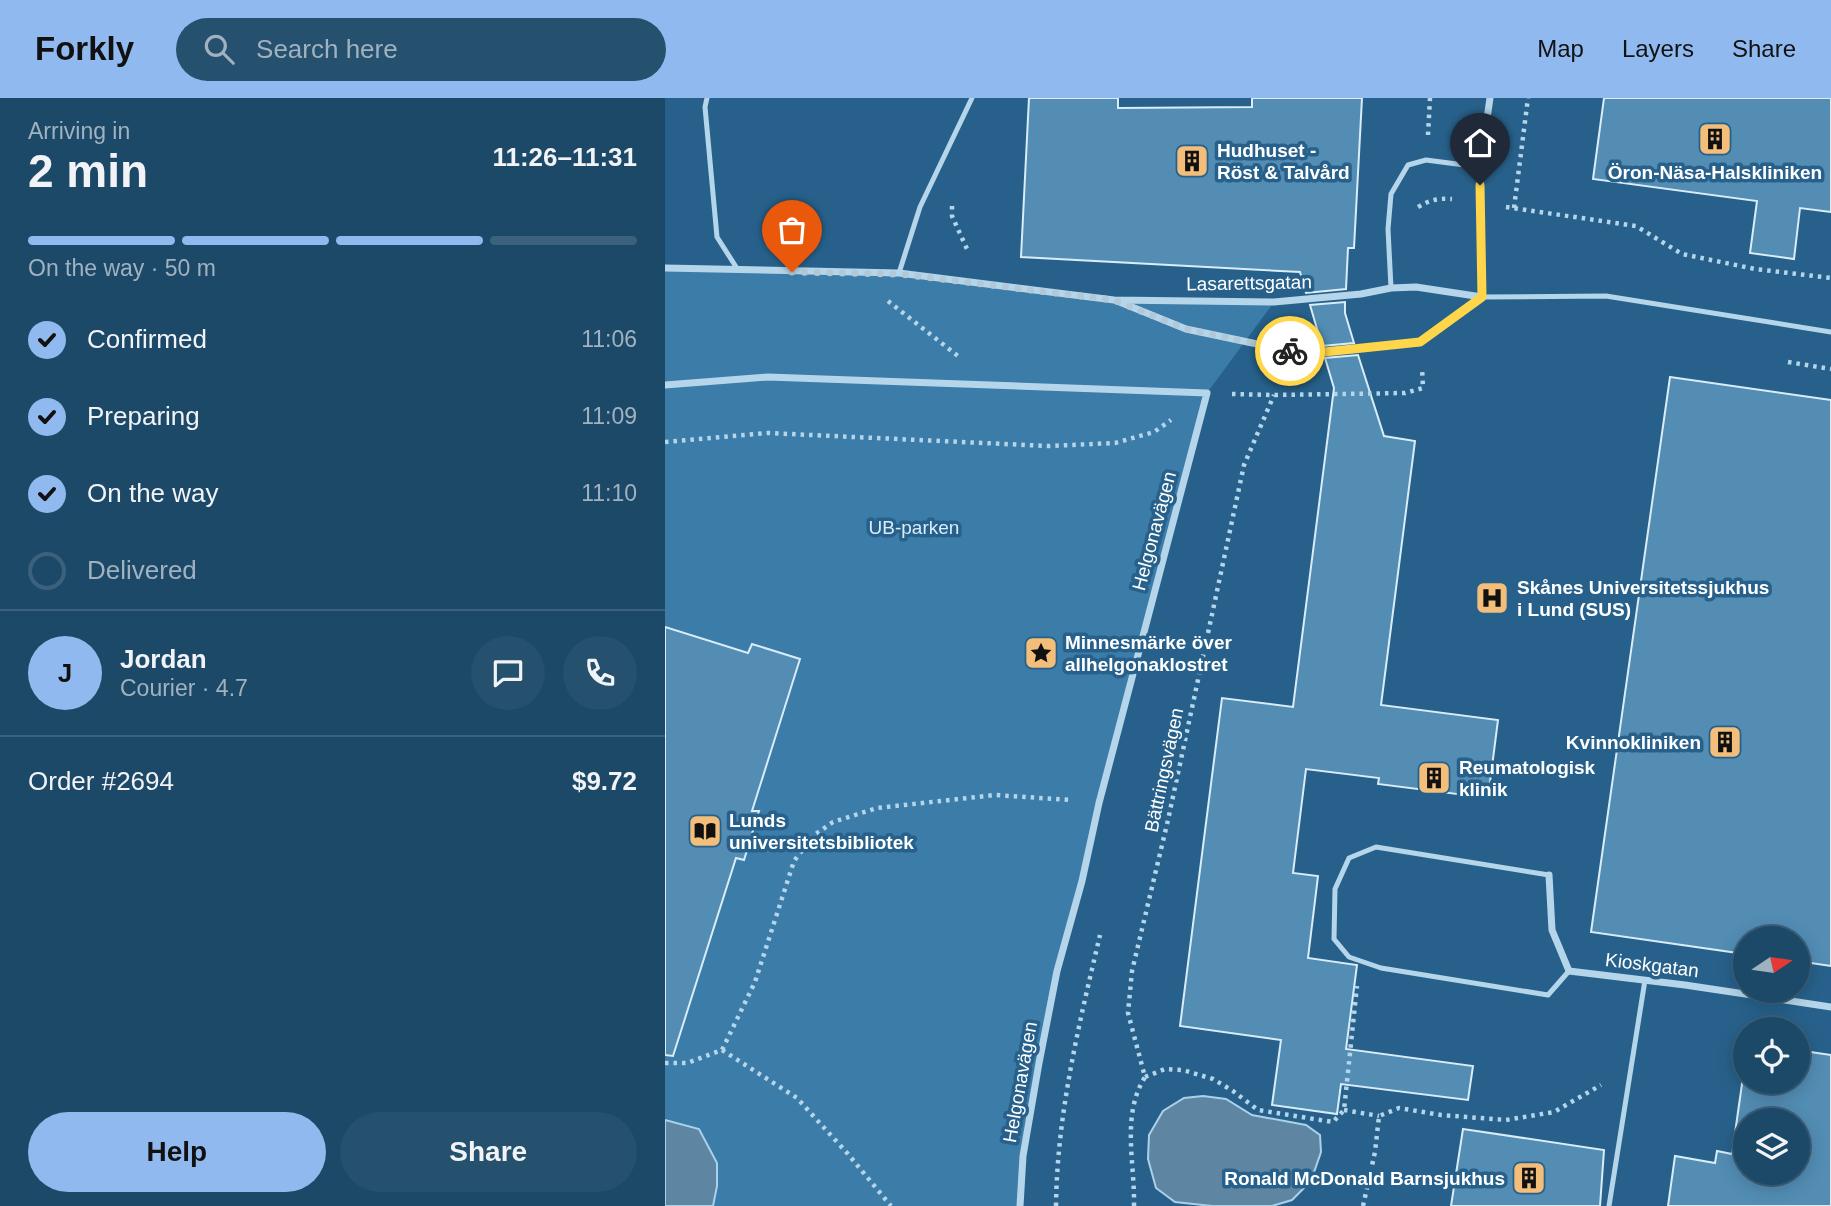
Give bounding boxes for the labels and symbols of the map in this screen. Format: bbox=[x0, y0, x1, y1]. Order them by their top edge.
pin bbox=[1450, 113, 1510, 185]
building icon: Öron-Näsa-Halskliniken bbox=[1696, 120, 1734, 158]
place label: Hudhuset - Röst & Talvård bbox=[1217, 140, 1350, 183]
building icon: Hudhuset - Röst & Talvård bbox=[1173, 142, 1211, 180]
place label: Öron-Näsa-Halskliniken bbox=[1608, 162, 1822, 183]
pin bbox=[762, 200, 822, 272]
street label: Lasarettsgatan bbox=[1186, 271, 1312, 295]
courier bbox=[1255, 316, 1325, 386]
street label: Helgonavägen bbox=[1128, 469, 1180, 593]
park label: UB-parken bbox=[869, 517, 959, 538]
place label: Skånes Universitetssjukhus i Lund (SUS) bbox=[1517, 577, 1769, 620]
hospital icon: Skånes Universitetssjukhus i Lund (SUS) bbox=[1473, 579, 1511, 617]
place label: Minnesmärke över allhelgonaklostret bbox=[1065, 632, 1232, 675]
place icon: Minnesmärke över allhelgonaklostret bbox=[1022, 634, 1060, 672]
street label: Bättringsvägen bbox=[1141, 706, 1187, 834]
building icon: Kvinnokliniken bbox=[1706, 723, 1744, 761]
place label: Kvinnokliniken bbox=[1566, 732, 1701, 753]
place label: Reumatologisk klinik bbox=[1459, 757, 1596, 800]
building icon: Reumatologisk klinik bbox=[1415, 759, 1453, 797]
place label: Lunds universitetsbibliotek bbox=[729, 810, 914, 853]
library icon: Lunds universitetsbibliotek bbox=[686, 812, 724, 850]
north arrow bbox=[1733, 926, 1809, 1003]
street label: Kioskgatan bbox=[1604, 949, 1700, 981]
street label: Helgonavägen bbox=[999, 1020, 1041, 1144]
building icon: Ronald McDonald Barnsjukhus bbox=[1510, 1159, 1548, 1197]
place label: Ronald McDonald Barnsjukhus bbox=[1224, 1168, 1505, 1189]

